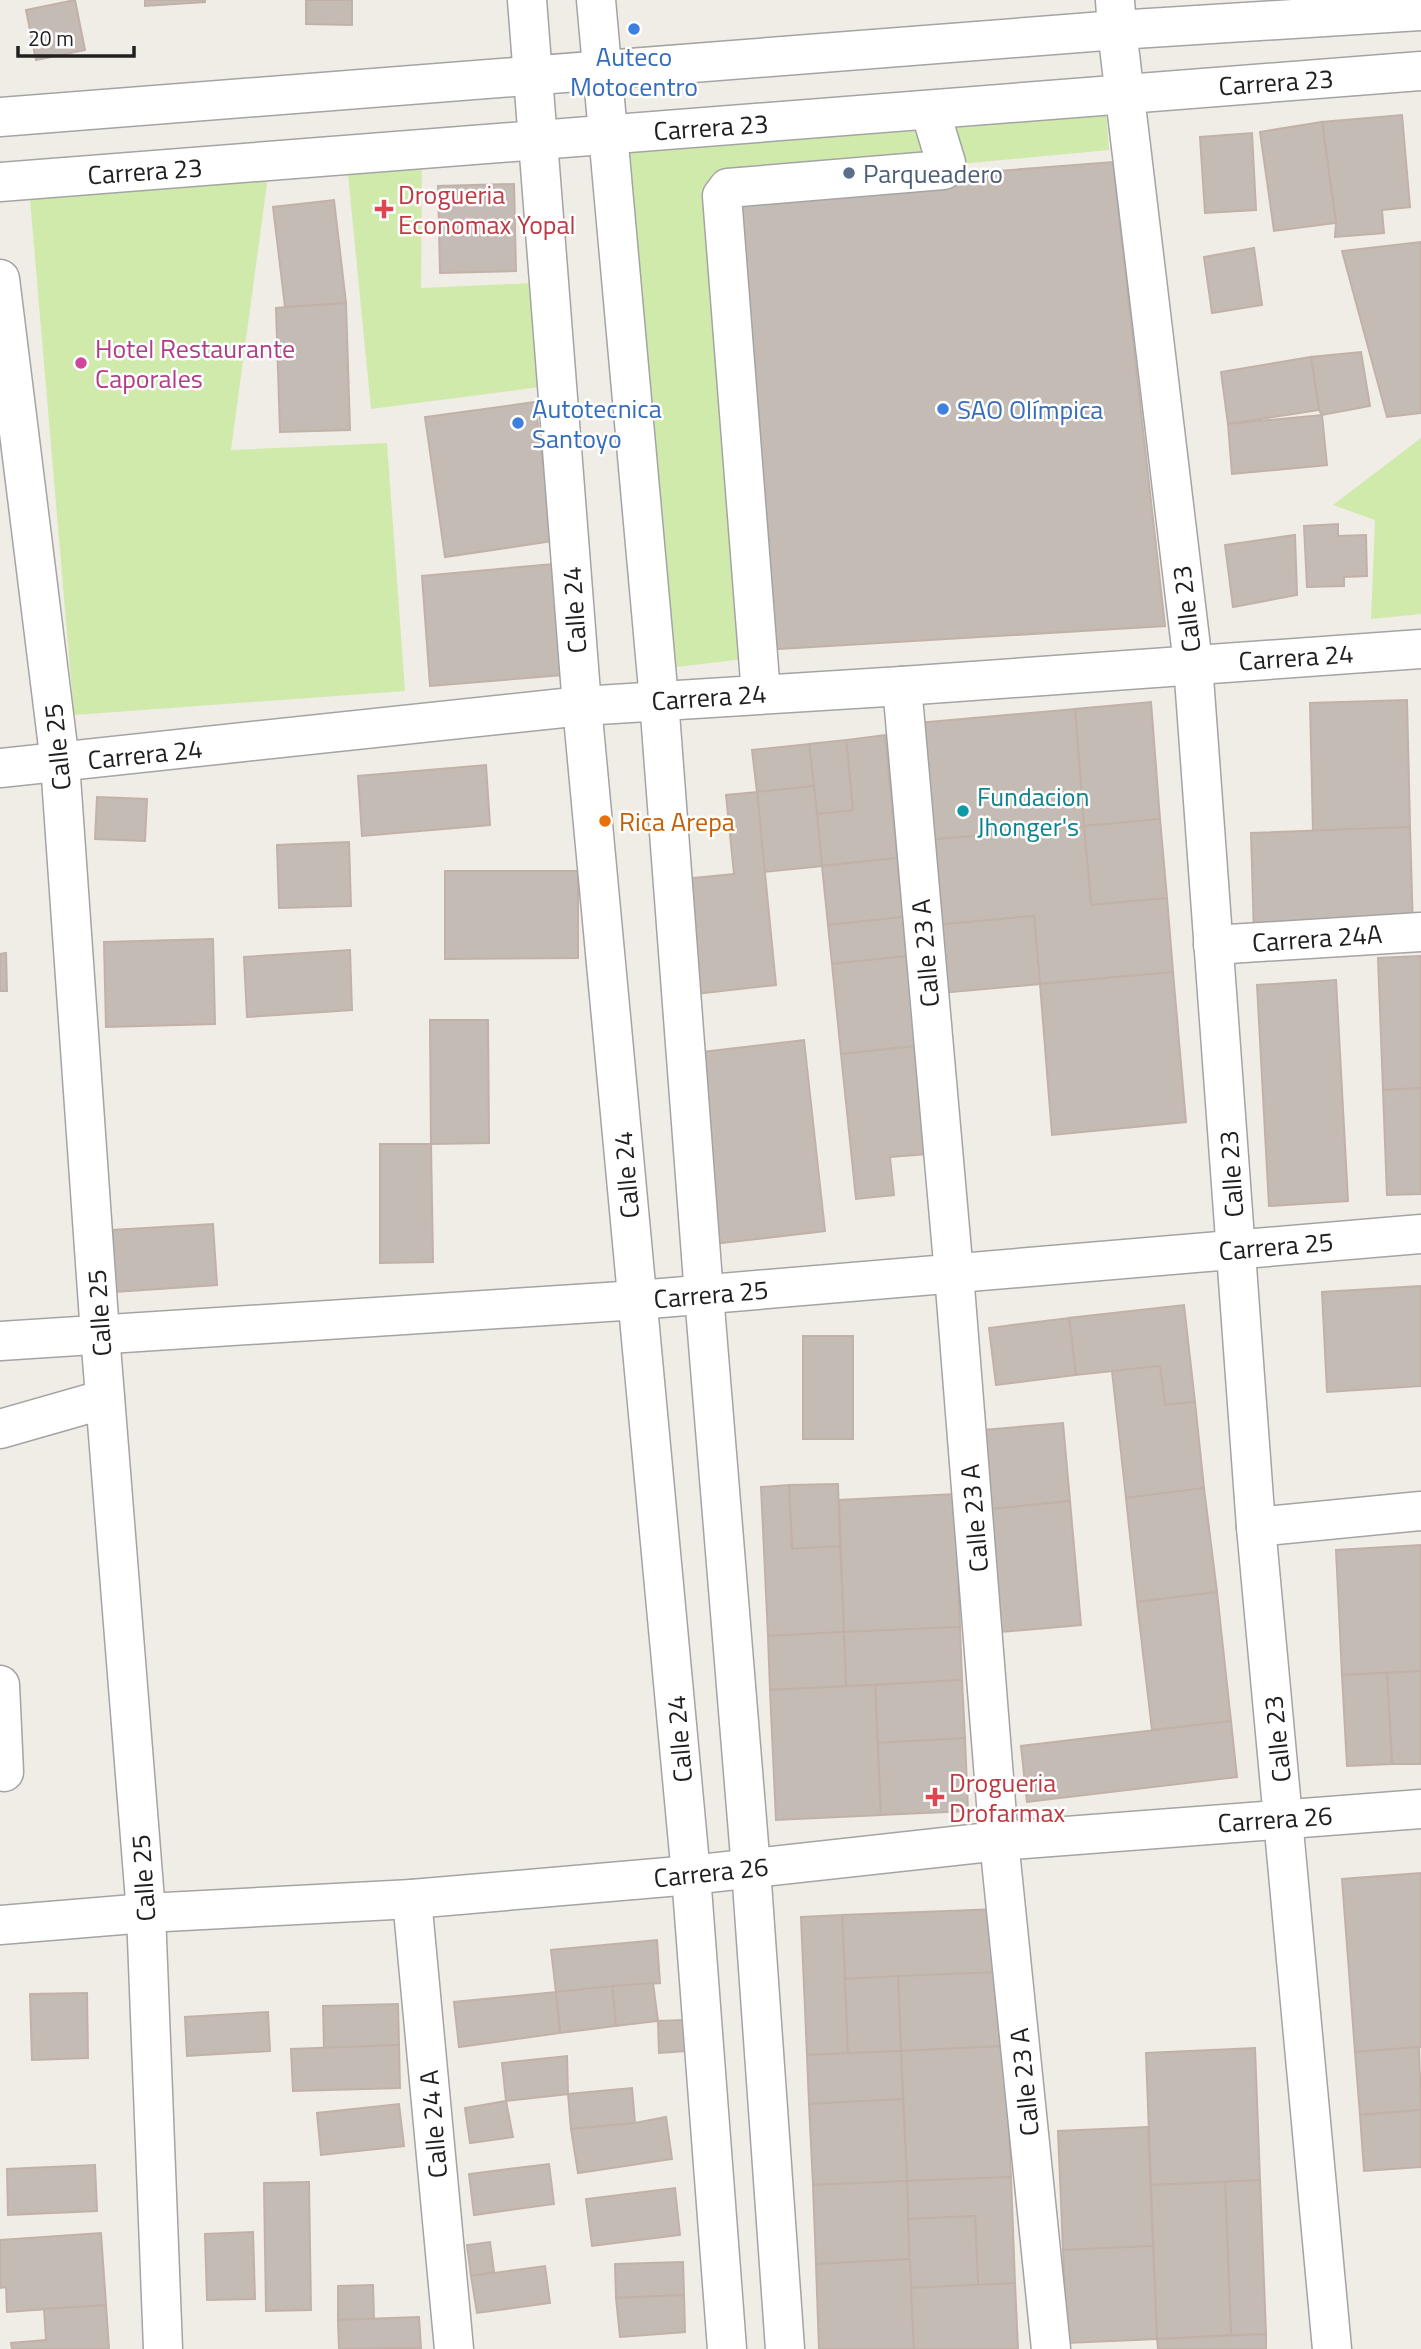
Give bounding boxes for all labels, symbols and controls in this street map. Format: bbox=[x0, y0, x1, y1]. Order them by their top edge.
scale bar bbox=[18, 14, 133, 58]
marker: Auteco Motocentro bbox=[626, 21, 642, 37]
text: 20 m bbox=[28, 22, 74, 54]
place label: Auteco Motocentro bbox=[570, 37, 698, 106]
street label: Carrera 23 bbox=[1217, 59, 1335, 105]
street label: Carrera 23 bbox=[652, 104, 770, 150]
street label: Carrera 23 bbox=[86, 148, 204, 194]
place label: Parqueadero bbox=[863, 154, 1003, 193]
marker: Parqueadero bbox=[841, 165, 857, 181]
place label: Drogueria Economax Yopal bbox=[398, 175, 576, 244]
marker: Drogueria Economax Yopal bbox=[376, 201, 392, 217]
place label: Hotel Restaurante Caporales bbox=[95, 329, 295, 398]
marker: Hotel Restaurante Caporales bbox=[73, 355, 89, 371]
place label: Autotecnica Santoyo bbox=[532, 389, 662, 458]
place label: SAO Olímpica bbox=[957, 390, 1103, 429]
marker: SAO Olímpica bbox=[935, 401, 951, 417]
marker: Autotecnica Santoyo bbox=[510, 415, 526, 431]
street label: Calle 23 bbox=[1161, 563, 1211, 655]
street label: Calle 24 bbox=[552, 565, 596, 655]
street label: Carrera 24 bbox=[1237, 634, 1355, 680]
street label: Carrera 24 bbox=[650, 674, 768, 720]
street label: Calle 25 bbox=[33, 702, 81, 792]
street label: Carrera 24 bbox=[86, 729, 204, 779]
place label: Fundacion Jhonger's bbox=[977, 777, 1089, 846]
place label: Rica Arepa bbox=[619, 802, 735, 841]
marker: Fundacion Jhonger's bbox=[955, 803, 971, 819]
marker: Rica Arepa bbox=[597, 813, 613, 829]
street label: Calle 23 A bbox=[901, 897, 949, 1009]
street label: Carrera 24A bbox=[1251, 914, 1383, 962]
street label: Calle 23 bbox=[1209, 1129, 1253, 1219]
street label: Calle 24 bbox=[603, 1130, 649, 1220]
street label: Carrera 25 bbox=[1217, 1222, 1335, 1270]
street label: Calle 25 bbox=[77, 1268, 121, 1358]
street label: Carrera 25 bbox=[652, 1270, 770, 1318]
street label: Calle 23 A bbox=[950, 1462, 998, 1574]
street label: Calle 24 bbox=[656, 1694, 702, 1784]
street label: Calle 23 bbox=[1253, 1694, 1301, 1784]
place label: Drogueria Drofarmax bbox=[949, 1763, 1066, 1832]
marker: Drogueria Drofarmax bbox=[927, 1789, 943, 1805]
street label: Carrera 26 bbox=[1216, 1796, 1334, 1842]
street label: Calle 25 bbox=[121, 1833, 165, 1923]
street label: Carrera 26 bbox=[652, 1847, 770, 1897]
street label: Calle 23 A bbox=[999, 2026, 1049, 2138]
street label: Calle 24 A bbox=[409, 2068, 457, 2180]

